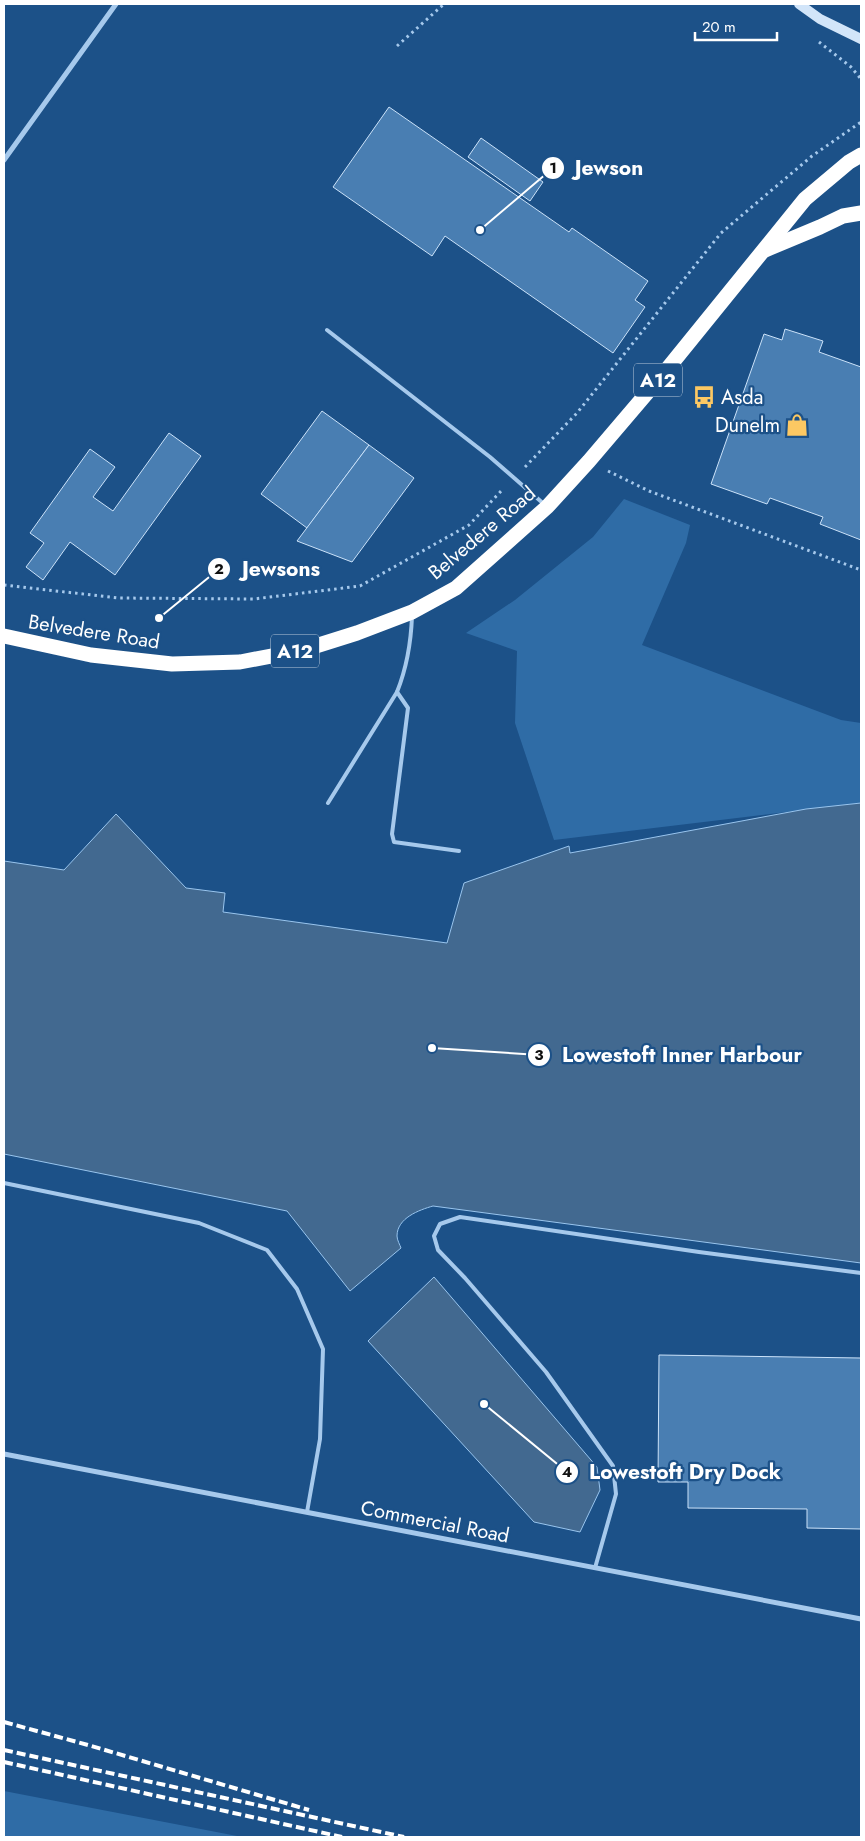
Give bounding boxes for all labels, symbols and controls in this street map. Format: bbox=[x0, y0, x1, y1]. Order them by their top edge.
scale bar bbox=[695, 10, 778, 42]
text: 20 m bbox=[702, 16, 736, 38]
callout: Jewson bbox=[540, 150, 654, 186]
text: Jewson bbox=[571, 153, 643, 183]
text: 1 bbox=[549, 157, 557, 179]
road number: A12 bbox=[634, 364, 682, 396]
place label: Asda bbox=[721, 383, 763, 412]
bus stop icon: Asda bbox=[691, 384, 717, 410]
place label: Dunelm bbox=[715, 411, 780, 440]
shop icon: Dunelm bbox=[784, 412, 810, 438]
street label: Belvedere Road bbox=[422, 479, 542, 587]
callout: Jewsons bbox=[206, 551, 330, 587]
text: Jewsons bbox=[238, 554, 321, 584]
text: 2 bbox=[214, 558, 224, 580]
street label: Belvedere Road bbox=[26, 607, 162, 657]
road number: A12 bbox=[271, 634, 319, 668]
callout: Lowestoft Inner Harbour bbox=[526, 1037, 812, 1073]
text: Lowestoft Inner Harbour bbox=[562, 1040, 802, 1070]
text: 3 bbox=[534, 1044, 544, 1066]
callout: Lowestoft Dry Dock bbox=[555, 1454, 791, 1490]
text: Lowestoft Dry Dock bbox=[589, 1457, 781, 1487]
text: 4 bbox=[562, 1461, 572, 1483]
street label: Commercial Road bbox=[358, 1493, 512, 1551]

